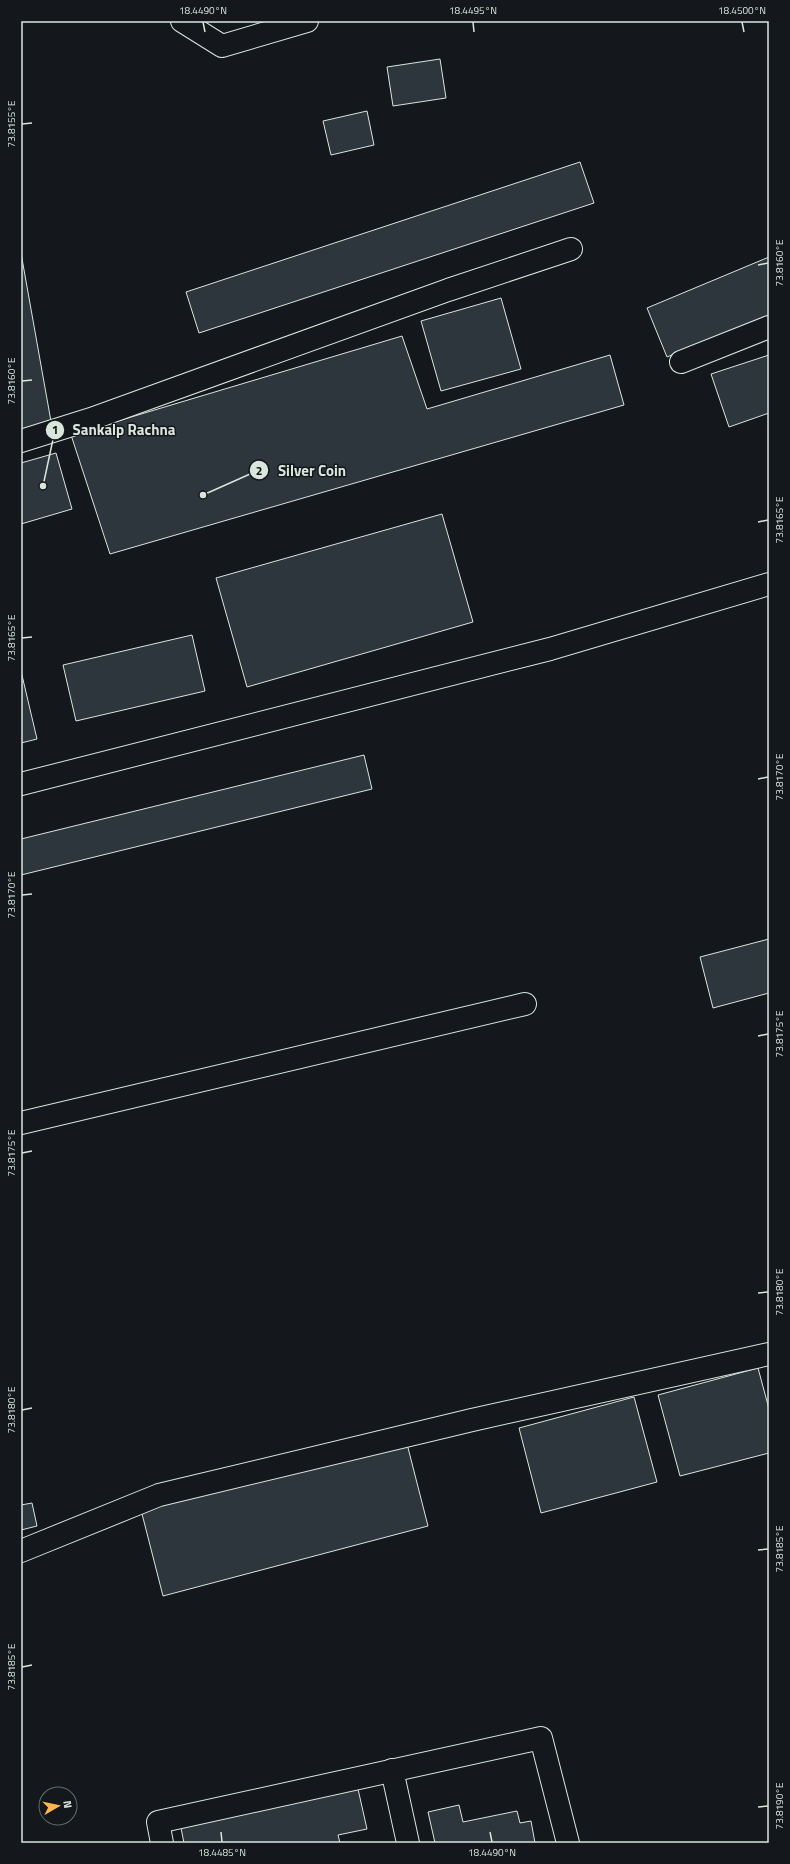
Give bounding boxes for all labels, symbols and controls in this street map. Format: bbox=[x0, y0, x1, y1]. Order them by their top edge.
text: 18.4490°N bbox=[179, 3, 227, 18]
text: 18.4495°N bbox=[449, 3, 497, 18]
text: 18.4500°N bbox=[718, 3, 766, 18]
text: 73.8155°E bbox=[4, 100, 19, 147]
text: 73.8160°E bbox=[772, 239, 787, 286]
text: 73.8160°E bbox=[4, 357, 19, 404]
callout: Sankalp Rachna bbox=[45, 417, 184, 444]
text: Sankalp Rachna bbox=[73, 418, 176, 441]
text: 1 bbox=[52, 420, 58, 439]
callout: Silver Coin bbox=[249, 457, 354, 484]
text: Silver Coin bbox=[278, 459, 346, 482]
text: 2 bbox=[256, 461, 262, 480]
text: 73.8165°E bbox=[772, 496, 787, 543]
text: 73.8165°E bbox=[4, 614, 19, 661]
text: 73.8170°E bbox=[772, 753, 787, 800]
text: 73.8170°E bbox=[4, 871, 19, 918]
text: 73.8175°E bbox=[772, 1010, 787, 1057]
text: 73.8175°E bbox=[4, 1129, 19, 1176]
text: 73.8180°E bbox=[772, 1268, 787, 1315]
text: 73.8180°E bbox=[4, 1386, 19, 1433]
text: 73.8185°E bbox=[772, 1525, 787, 1572]
text: 73.8185°E bbox=[4, 1643, 19, 1690]
text: 73.8190°E bbox=[772, 1782, 787, 1829]
north arrow bbox=[38, 1786, 78, 1826]
text: N bbox=[59, 1799, 76, 1809]
text: 18.4485°N bbox=[198, 1845, 246, 1860]
text: 18.4490°N bbox=[468, 1845, 516, 1860]

